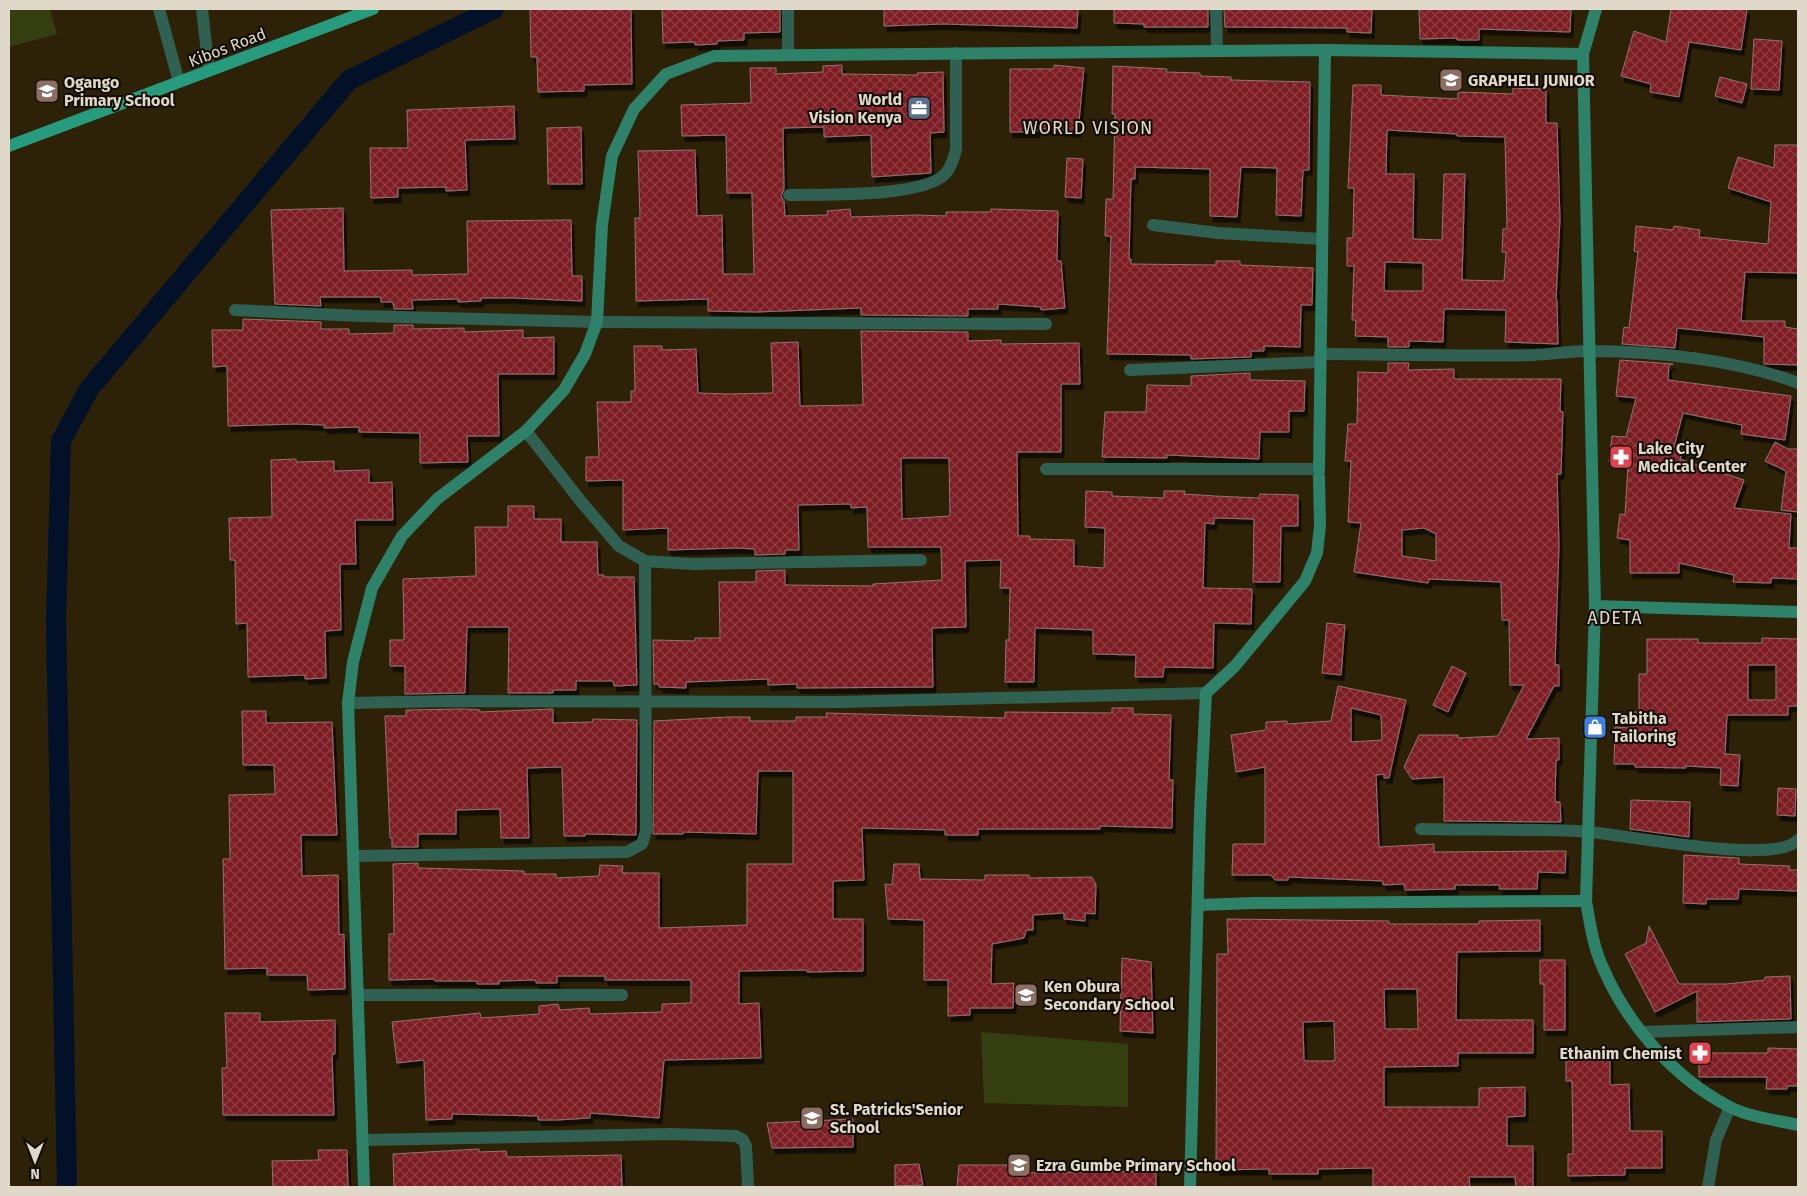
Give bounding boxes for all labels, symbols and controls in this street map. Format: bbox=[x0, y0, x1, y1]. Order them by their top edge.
street label: Kibos Road bbox=[186, 24, 269, 71]
school or university icon: GRAPHELI JUNIOR bbox=[1438, 67, 1464, 93]
place label: GRAPHELI JUNIOR bbox=[1468, 71, 1595, 90]
place label: Ogango Primary School bbox=[64, 73, 175, 110]
school or university icon: Ogango Primary School bbox=[34, 78, 60, 104]
place label: World Vision Kenya bbox=[808, 90, 902, 127]
office icon: World Vision Kenya bbox=[906, 95, 932, 121]
district label: WORLD VISION bbox=[1023, 117, 1153, 139]
place label: Lake City Medical Center bbox=[1638, 439, 1747, 476]
pharmacy icon: Lake City Medical Center bbox=[1608, 444, 1634, 470]
district label: ADETA bbox=[1587, 607, 1643, 629]
place label: Tabitha Tailoring bbox=[1612, 709, 1676, 746]
shop icon: Tabitha Tailoring bbox=[1582, 714, 1608, 740]
place label: Ken Obura Secondary School bbox=[1044, 977, 1175, 1014]
school or university icon: Ken Obura Secondary School bbox=[1013, 982, 1039, 1008]
pharmacy icon: Ethanim Chemist bbox=[1687, 1040, 1713, 1066]
place label: Ethanim Chemist bbox=[1560, 1044, 1683, 1063]
place label: St. Patricks'Senior School bbox=[830, 1100, 964, 1137]
school or university icon: St. Patricks'Senior School bbox=[799, 1105, 825, 1131]
north arrow bbox=[10, 1136, 60, 1186]
school or university icon: Ezra Gumbe Primary School bbox=[1006, 1152, 1032, 1178]
place label: Ezra Gumbe Primary School bbox=[1036, 1156, 1236, 1175]
text: N bbox=[30, 1165, 40, 1182]

